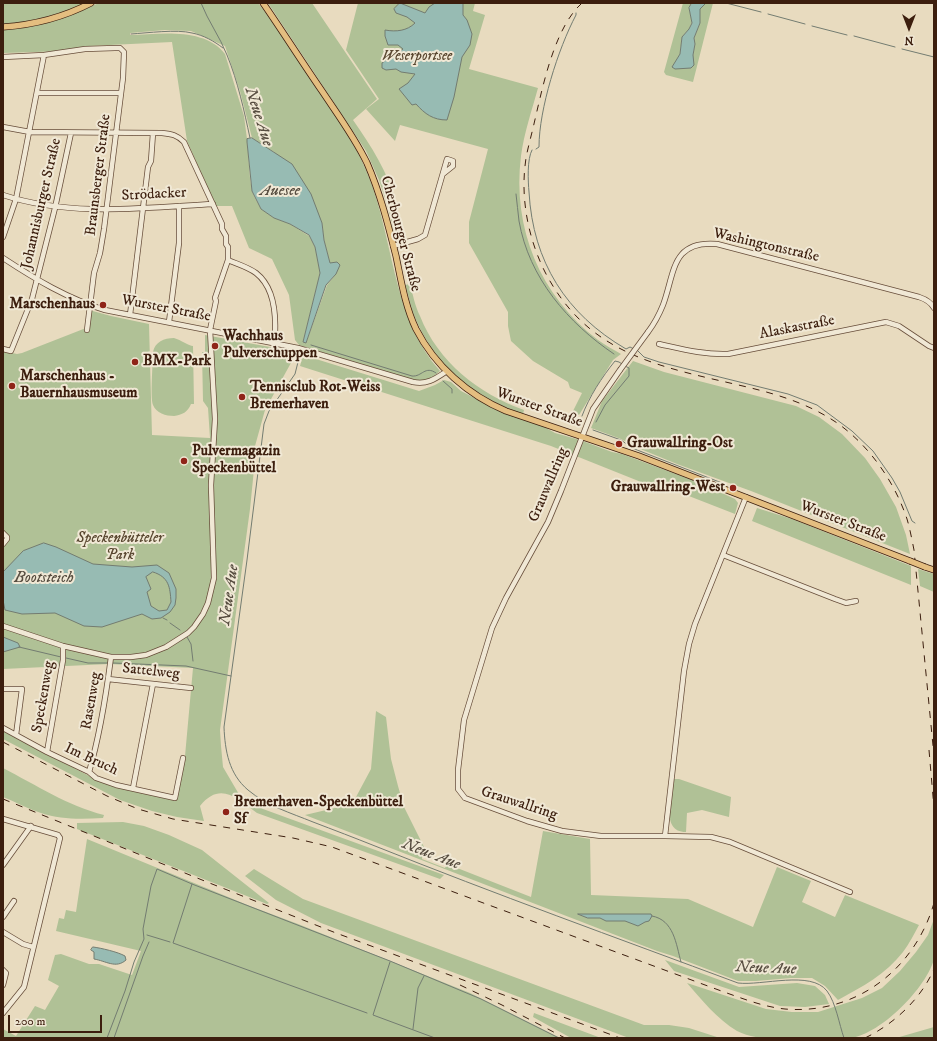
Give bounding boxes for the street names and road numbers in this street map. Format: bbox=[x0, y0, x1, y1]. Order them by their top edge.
street label: Braunsberger Straße bbox=[83, 113, 115, 237]
street label: Johannisburger Straße bbox=[18, 137, 66, 271]
street label: Cherbourger Straße bbox=[376, 174, 424, 294]
street label: Strödacker bbox=[121, 184, 187, 206]
street label: Washingtonstraße bbox=[711, 225, 821, 267]
street label: Wurster Straße bbox=[120, 292, 212, 326]
street label: Alaskastraße bbox=[758, 312, 836, 344]
street label: Wurster Straße bbox=[493, 384, 585, 432]
street label: Grauwallring bbox=[525, 445, 573, 525]
street label: Wurster Straße bbox=[798, 497, 888, 547]
street label: Speckenweg bbox=[29, 660, 59, 734]
street label: Sattelweg bbox=[121, 660, 181, 684]
street label: Rasenweg bbox=[78, 671, 106, 731]
street label: Im Bruch bbox=[61, 740, 121, 780]
street label: Grauwallring bbox=[479, 783, 559, 825]

